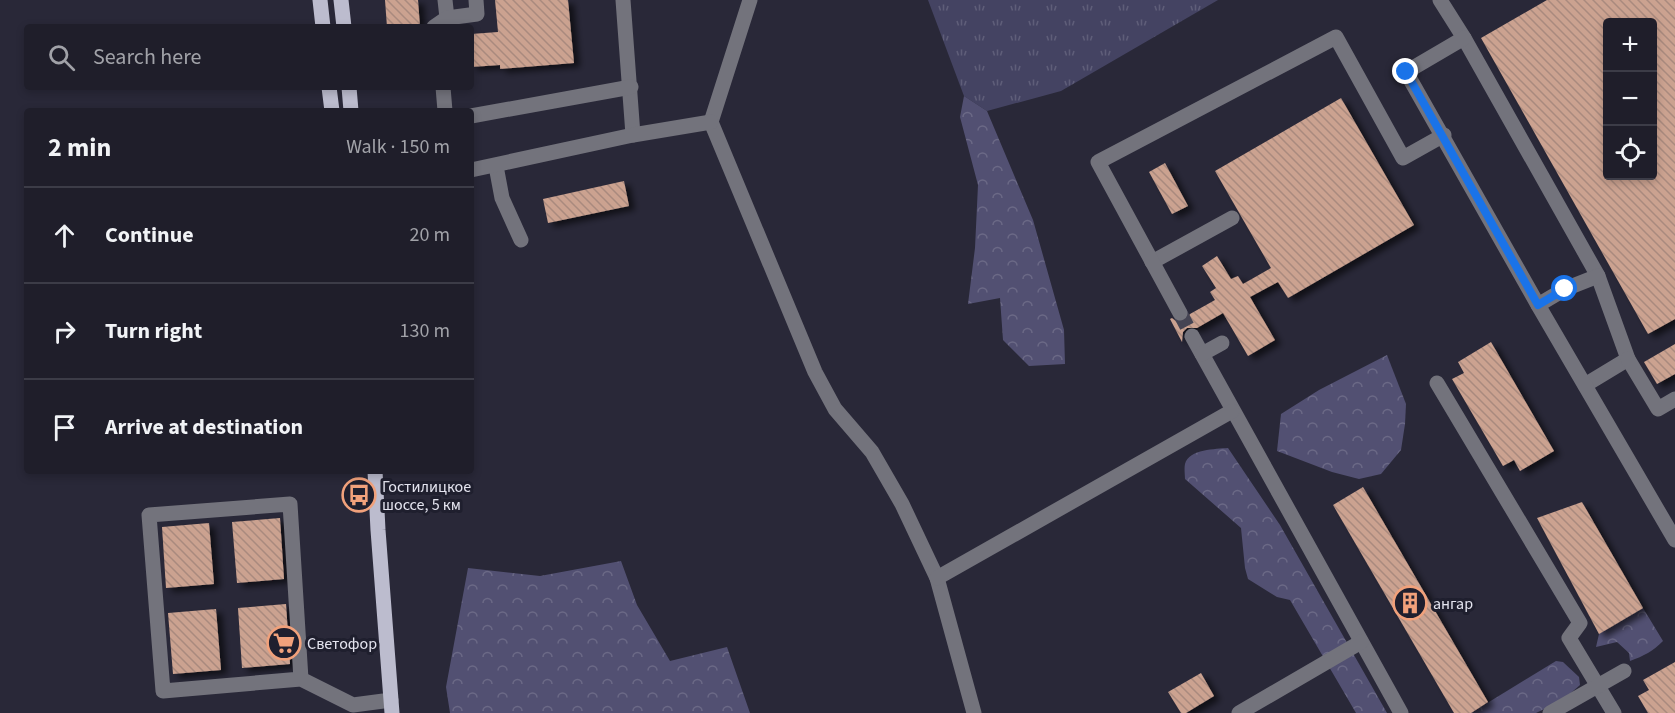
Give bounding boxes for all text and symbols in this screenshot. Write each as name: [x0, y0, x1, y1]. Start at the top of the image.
map controls: [1603, 18, 1657, 180]
button: +: [1603, 18, 1657, 72]
search box: [24, 24, 474, 90]
icon: search: [45, 41, 78, 74]
text: Search here: [93, 41, 201, 73]
route end: [1392, 58, 1418, 84]
button: −: [1603, 72, 1657, 126]
button: locate: [1603, 126, 1657, 180]
text: 2 min: [48, 129, 111, 166]
text: Walk · 150 m: [346, 133, 450, 161]
icon: ahead: [48, 219, 81, 252]
text: Continue: [105, 219, 194, 251]
text: 20 m: [410, 221, 450, 249]
route start: [1551, 275, 1577, 301]
icon: right: [48, 315, 81, 348]
text: Turn right: [105, 315, 202, 347]
text: 130 m: [400, 317, 450, 345]
icon: arrive: [48, 411, 81, 444]
text: Arrive at destination: [105, 411, 303, 443]
place label: Гостилицкое шоссе, 5 км: [382, 476, 471, 516]
bus stop icon: Гостилицкое шоссе, 5 км: [341, 477, 377, 513]
building icon: ангар: [1392, 585, 1428, 621]
place label: ангар: [1433, 593, 1473, 615]
supermarket icon: Светофор: [266, 625, 302, 661]
place label: Светофор: [307, 633, 377, 655]

